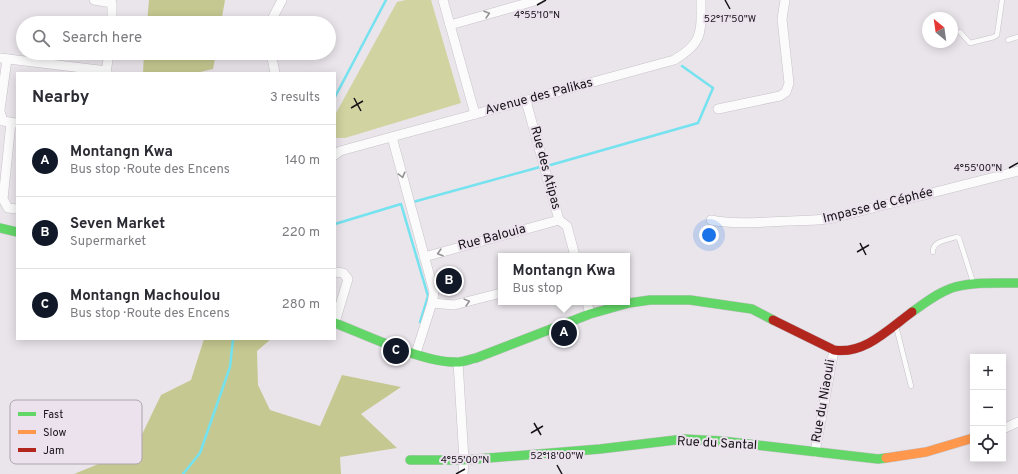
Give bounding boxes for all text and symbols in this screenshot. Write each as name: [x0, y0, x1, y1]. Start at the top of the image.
text: 4°55'10"N: [514, 9, 560, 22]
one-way arrow: [484, 10, 491, 19]
north arrow: [922, 12, 958, 48]
text: 52°17'50"W: [704, 13, 756, 26]
search box: [16, 16, 336, 60]
icon: search: [30, 27, 52, 49]
text: Search here: [62, 29, 142, 48]
street label: Avenue des Palikas: [483, 75, 595, 119]
text: Nearby: [32, 87, 89, 109]
text: 3 results: [270, 90, 320, 106]
street label: Rue des Atipas: [526, 125, 564, 211]
text: Montangn Kwa: [70, 143, 173, 162]
text: A: [40, 153, 50, 169]
text: 140 m: [285, 153, 320, 169]
text: Bus stop · Route des Encens: [70, 162, 230, 178]
text: 4°55'00"N: [954, 162, 1002, 175]
one-way arrow: [397, 171, 406, 178]
street label: Impasse de Céphée: [821, 185, 935, 227]
text: Seven Market: [70, 215, 165, 234]
street label: Rue Balouia: [456, 221, 528, 255]
text: B: [41, 225, 49, 241]
text: 220 m: [282, 225, 320, 241]
your location: [699, 225, 719, 245]
text: Supermarket: [70, 234, 146, 250]
one-way arrow: [437, 248, 444, 257]
popup: [498, 253, 630, 305]
text: Montangn Kwa: [513, 262, 615, 281]
pin: B: [436, 266, 462, 296]
text: Bus stop: [513, 281, 563, 297]
text: Montangn Machoulou: [70, 287, 220, 306]
text: C: [41, 297, 49, 313]
text: 280 m: [282, 297, 320, 313]
one-way arrow: [463, 298, 470, 307]
text: Bus stop · Route des Encens: [70, 306, 230, 322]
pin: A: [551, 318, 577, 348]
pin: C: [383, 336, 409, 366]
map controls: [970, 354, 1006, 462]
button: +: [970, 354, 1006, 390]
street label: Rue du Niaouli: [809, 358, 839, 444]
button: −: [970, 390, 1006, 426]
legend: [10, 400, 142, 464]
text: Fast: [43, 408, 63, 422]
text: Slow: [43, 426, 66, 440]
button: locate: [970, 426, 1006, 462]
street label: Rue du Santal: [676, 434, 758, 454]
text: Jam: [43, 444, 64, 458]
text: 52°18'00"W: [530, 450, 584, 463]
text: 4°55'00"N: [441, 454, 489, 467]

